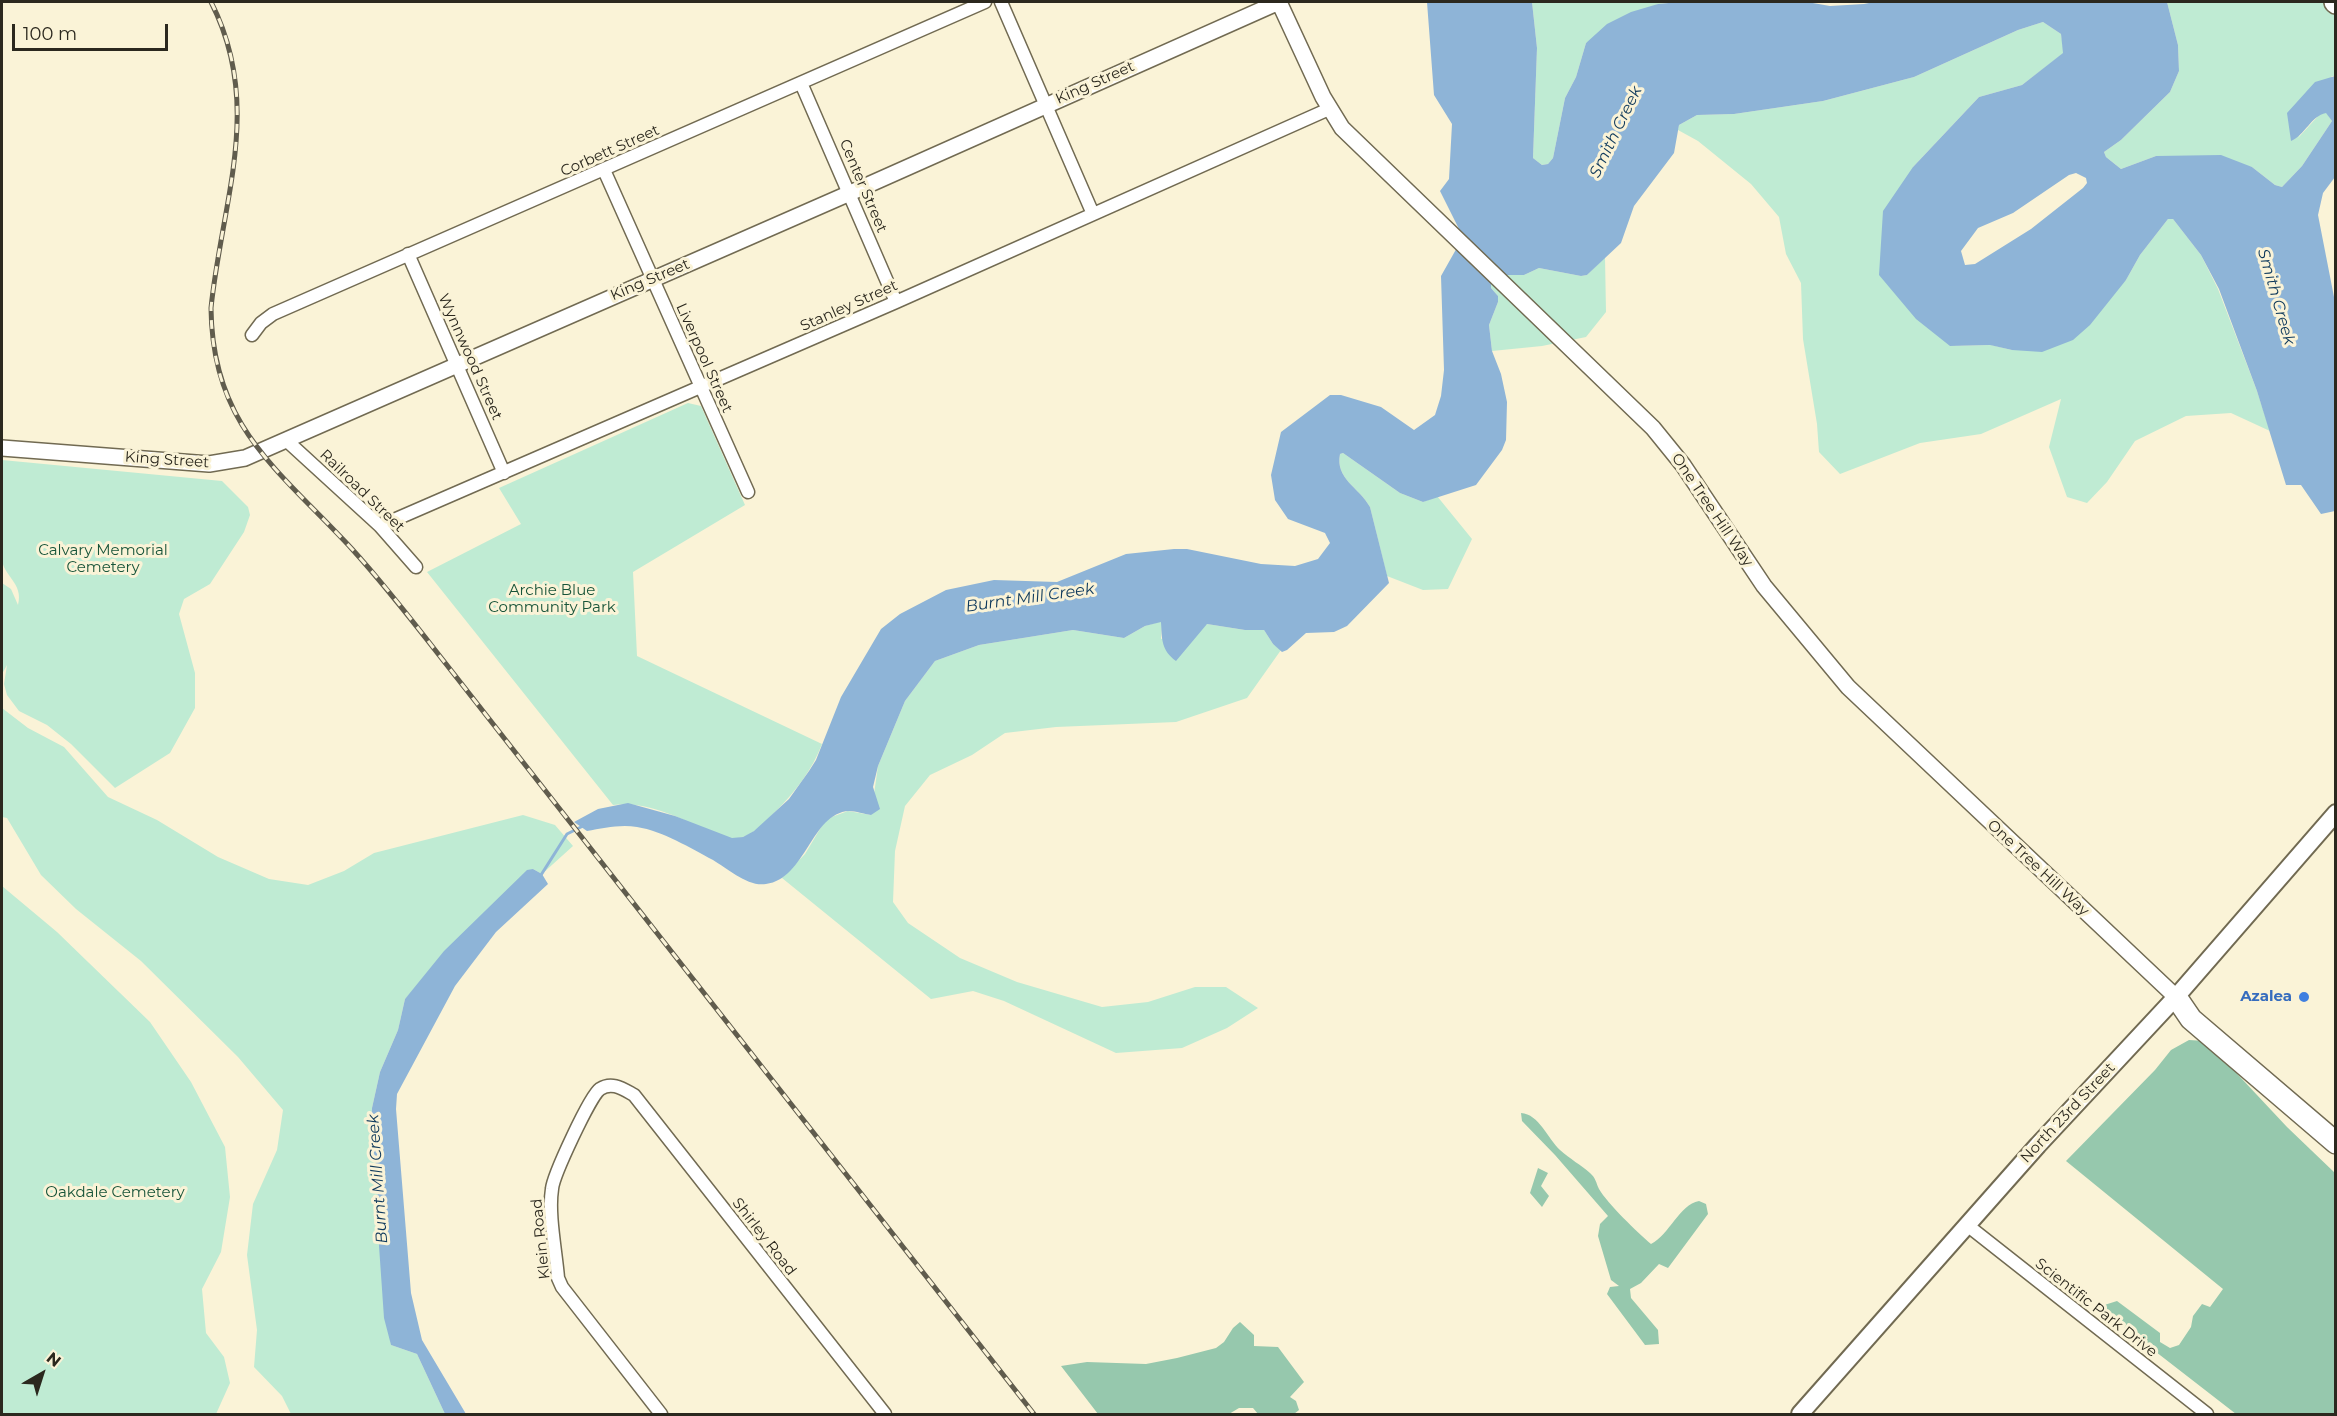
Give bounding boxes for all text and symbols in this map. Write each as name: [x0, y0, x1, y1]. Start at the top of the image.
scale bar: [15, 12, 171, 50]
text: 100 m: [23, 23, 77, 45]
street label: King Street: [1053, 58, 1137, 108]
water label: Smith Creek: [1586, 83, 1646, 181]
street label: Corbett Street: [558, 121, 662, 181]
street label: Center Street: [835, 137, 891, 235]
water label: Smith Creek: [2253, 247, 2299, 347]
street label: King Street: [608, 255, 692, 305]
street label: Stanley Street: [798, 277, 900, 335]
street label: Wynnwood Street: [434, 291, 506, 423]
street label: Liverpool Street: [672, 300, 736, 416]
street label: Railroad Street: [316, 446, 408, 536]
street label: King Street: [124, 448, 210, 472]
street label: One Tree Hill Way: [1667, 450, 1757, 570]
park label: Calvary Memorial Cemetery: [38, 542, 168, 577]
water label: Burnt Mill Creek: [965, 579, 1095, 617]
park label: Archie Blue Community Park: [488, 582, 616, 617]
street label: One Tree Hill Way: [1983, 816, 2093, 920]
place label: Azalea: [2240, 988, 2292, 1006]
marker: Azalea: [2297, 990, 2311, 1004]
street label: North 23rd Street: [2017, 1059, 2119, 1167]
water label: Burnt Mill Creek: [364, 1114, 392, 1244]
park label: Oakdale Cemetery: [45, 1184, 185, 1202]
street label: Shirley Road: [728, 1195, 800, 1279]
street label: Klein Road: [528, 1198, 554, 1280]
street label: Scientific Park Drive: [2031, 1255, 2161, 1361]
north arrow: [12, 1344, 72, 1404]
text: N: [43, 1348, 65, 1371]

